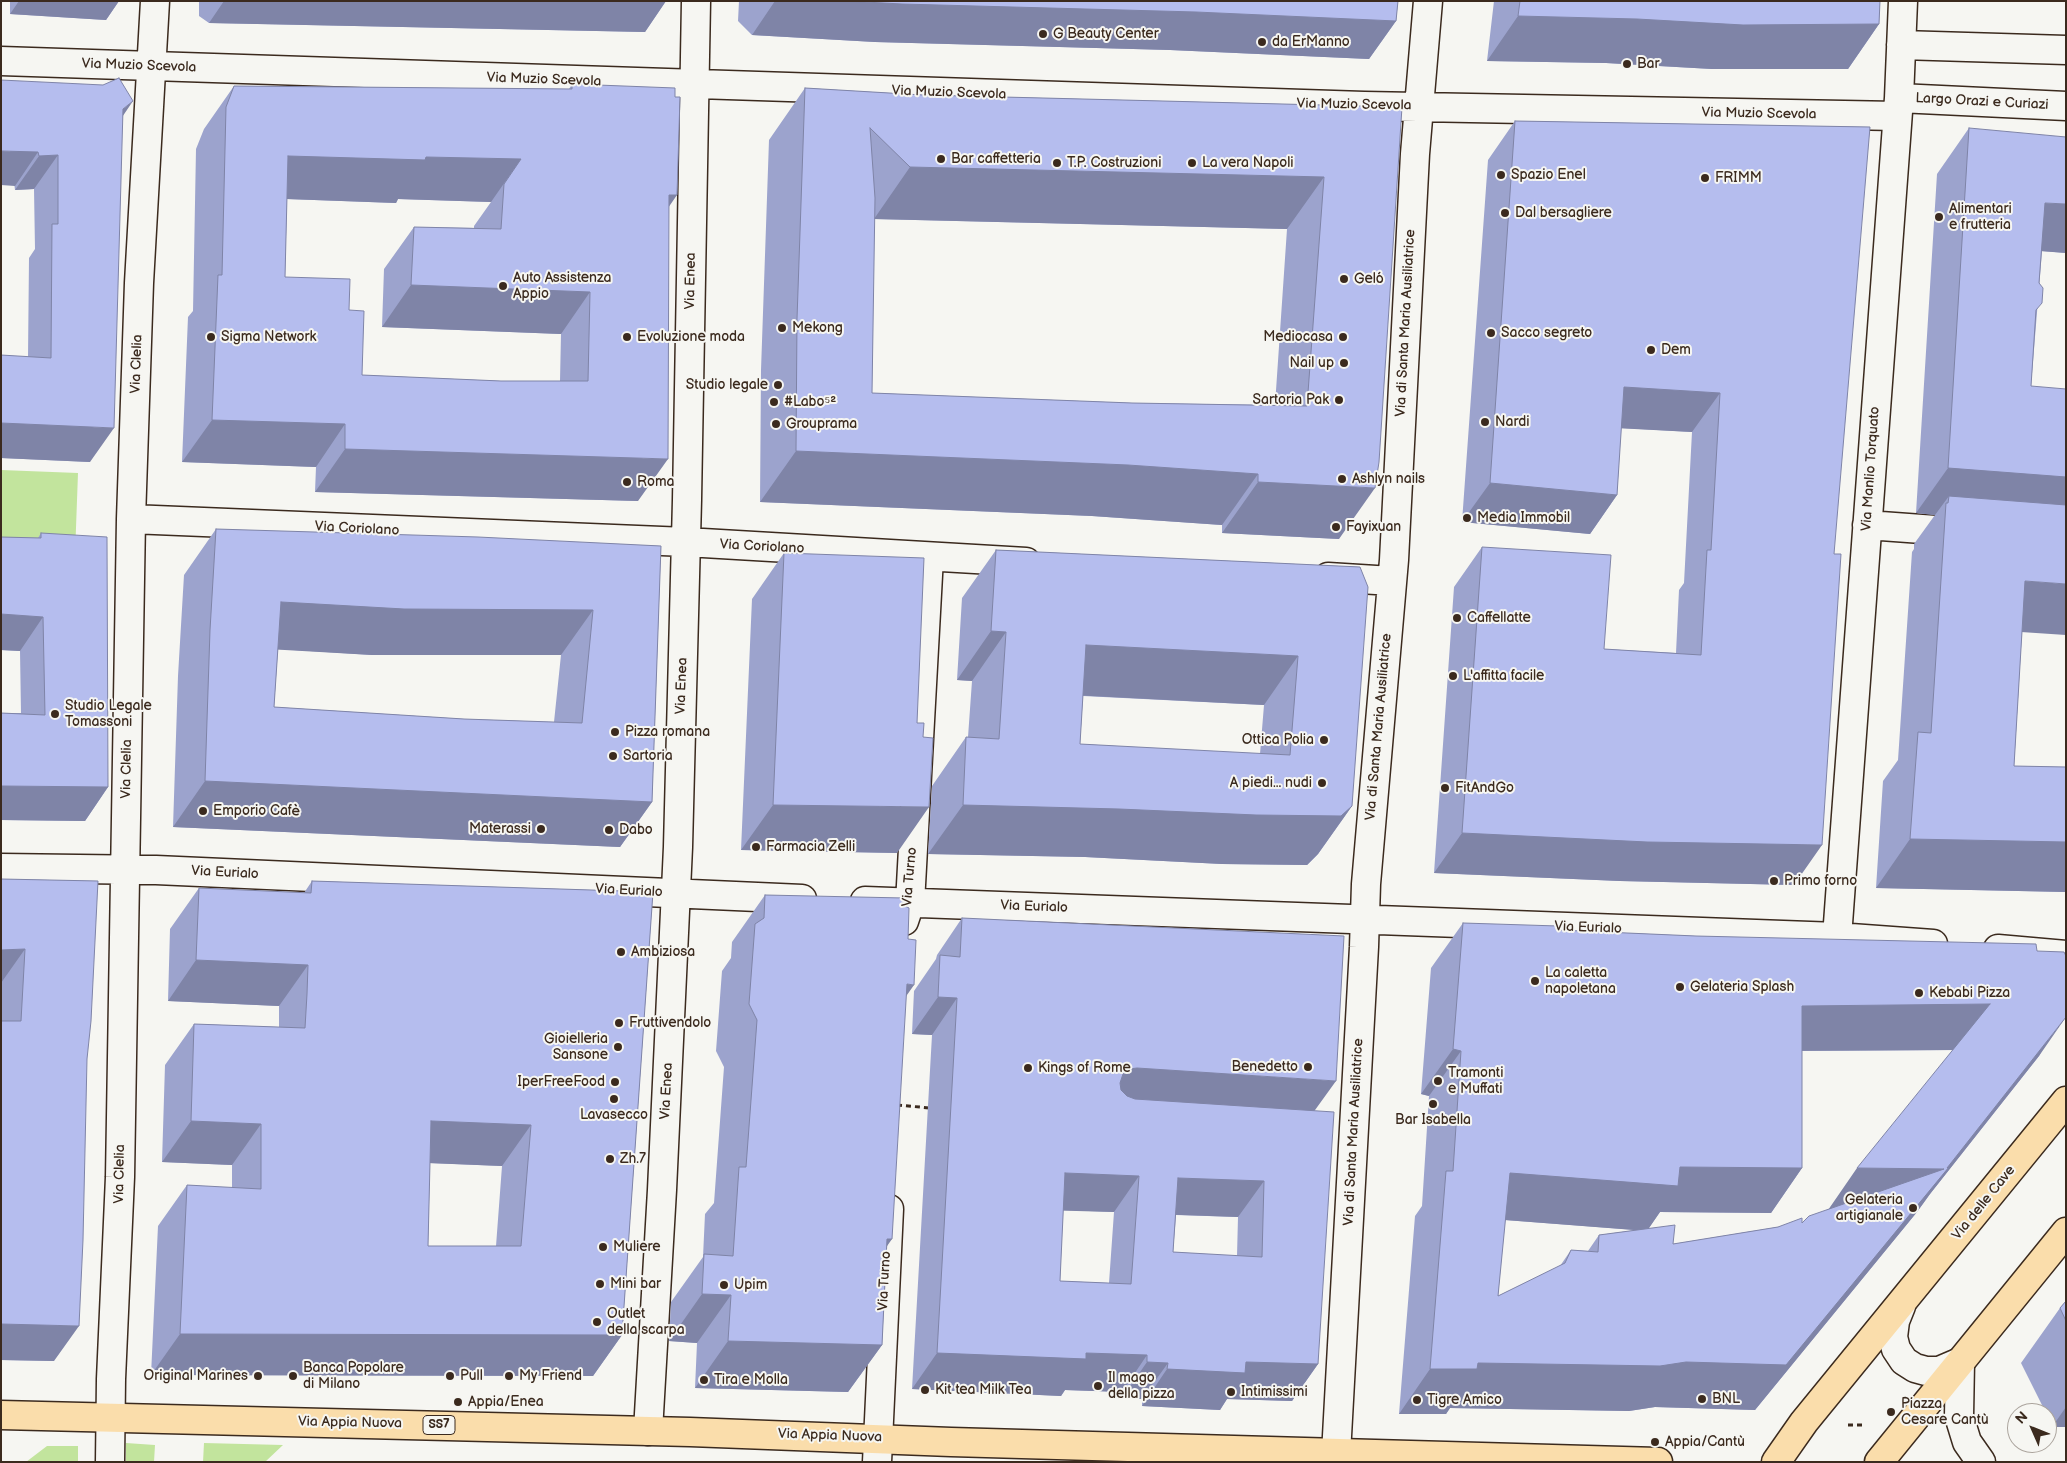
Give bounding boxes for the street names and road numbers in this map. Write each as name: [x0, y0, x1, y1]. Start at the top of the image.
street label: Via Muzio Scevola: [81, 56, 197, 76]
street label: Via Muzio Scevola: [486, 70, 602, 90]
street label: Via Muzio Scevola: [891, 83, 1007, 103]
street label: Largo Orazi e Curiazi: [1915, 90, 2049, 114]
street label: Via Muzio Scevola: [1296, 96, 1412, 114]
street label: Via Muzio Scevola: [1701, 105, 1817, 123]
street label: Via di Santa Maria Ausiliatrice: [1393, 229, 1419, 417]
street label: Via Enea: [682, 252, 700, 310]
street label: Via Clelia: [128, 334, 146, 394]
street label: Via Manlio Torquato: [1858, 406, 1884, 532]
street label: Via Coriolano: [314, 518, 400, 540]
street label: Via Coriolano: [719, 536, 805, 558]
street label: Via di Santa Maria Ausiliatrice: [1362, 633, 1396, 821]
street label: Via Enea: [673, 657, 691, 715]
street label: Via Clelia: [118, 739, 136, 799]
street label: Via Turno: [899, 847, 921, 907]
street label: Via Eurialo: [191, 863, 259, 883]
street label: Via Eurialo: [595, 881, 663, 901]
street label: Via Eurialo: [1000, 897, 1068, 917]
street label: Via Eurialo: [1554, 918, 1622, 938]
street label: Via di Santa Maria Ausiliatrice: [1341, 1038, 1367, 1226]
street label: Via Enea: [657, 1062, 677, 1120]
street label: Via Clelia: [111, 1144, 129, 1204]
street label: Via delle Cave: [1949, 1162, 2019, 1244]
street label: Via Turno: [875, 1251, 895, 1311]
street label: Via Appia Nuova: [298, 1414, 402, 1432]
road number: SS7: [423, 1416, 455, 1434]
street label: Via Appia Nuova: [778, 1426, 882, 1446]

